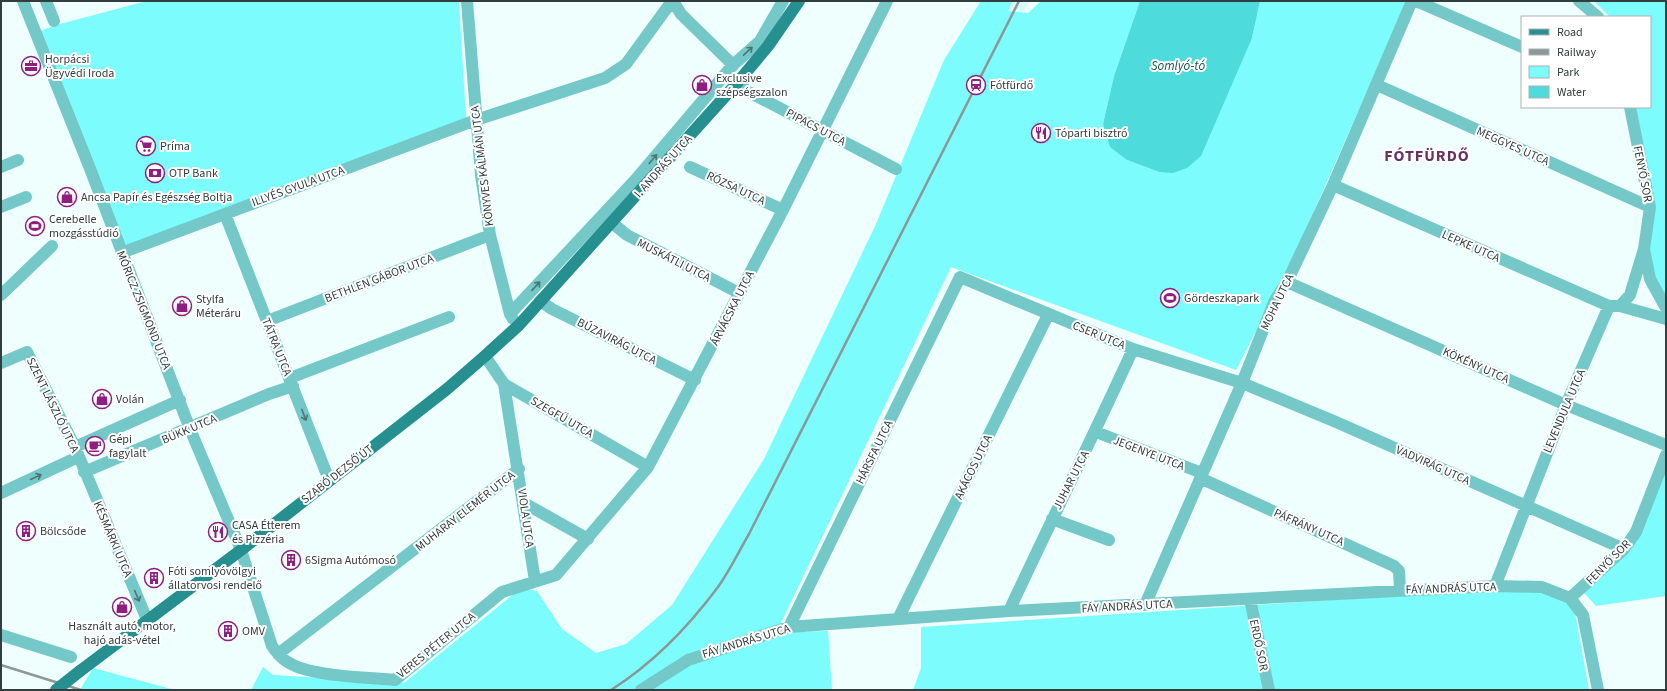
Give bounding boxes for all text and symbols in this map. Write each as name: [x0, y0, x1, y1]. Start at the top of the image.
legend: [1521, 16, 1651, 108]
text: Road: [1557, 24, 1583, 41]
text: Railway: [1557, 44, 1596, 61]
one-way arrow: [743, 47, 753, 56]
place label: Horpácsi Ügyvédi Iroda: [45, 51, 114, 82]
office icon: Horpácsi Ügyvédi Iroda: [20, 55, 42, 77]
water label: Somlyó-tó: [1151, 57, 1205, 75]
text: Park: [1557, 64, 1579, 81]
place label: Exclusive szépségszalon: [716, 70, 788, 101]
shop icon: Exclusive szépségszalon: [691, 74, 713, 96]
station icon: Fótfürdő: [965, 74, 987, 96]
place label: Fótfürdő: [990, 77, 1033, 94]
text: Water: [1557, 84, 1587, 101]
street label: KÖNYVES KÁLMÁN UTCA: [467, 104, 498, 227]
street label: PIPACS UTCA: [783, 105, 849, 150]
restaurant icon: Tóparti bisztró: [1030, 122, 1052, 144]
street label: MEGGYES UTCA: [1474, 123, 1552, 170]
place label: Tóparti bisztró: [1055, 125, 1128, 142]
street label: I. ANDRÁS UTCA: [630, 131, 697, 202]
supermarket icon: Príma: [135, 135, 157, 157]
place label: Príma: [160, 138, 190, 155]
street label: FENYŐ SOR: [1629, 144, 1656, 204]
district label: FÓTFÜRDŐ: [1384, 145, 1470, 167]
one-way arrow: [648, 154, 657, 165]
bank icon: OTP Bank: [144, 162, 166, 184]
street label: ILLYÉS GYULA UTCA: [249, 162, 347, 211]
place label: OTP Bank: [169, 165, 218, 182]
street label: RÓZSA UTCA: [704, 167, 768, 210]
shop icon: Ancsa Papír és Egészség Boltja: [56, 186, 78, 208]
place label: Ancsa Papír és Egészség Boltja: [81, 189, 232, 206]
place label: Cerebelle mozgásstúdió: [49, 211, 119, 242]
sports icon: Cerebelle mozgásstúdió: [24, 215, 46, 237]
street label: LEPKE UTCA: [1439, 226, 1503, 267]
street label: MUSKÁTLI UTCA: [634, 235, 714, 287]
street label: MÓRICZ ZSIGMOND UTCA: [112, 248, 175, 373]
street label: BETHLEN GÁBOR UTCA: [322, 250, 437, 307]
street label: ÁRVÁCSKA UTCA: [706, 267, 759, 349]
street label: MOHA UTCA: [1257, 271, 1299, 333]
one-way arrow: [531, 281, 541, 291]
sports icon: Gördeszkapark: [1159, 287, 1181, 309]
place label: Gördeszkapark: [1184, 290, 1259, 307]
place label: Stylfa Méteráru: [196, 291, 241, 322]
shop icon: Stylfa Méteráru: [171, 295, 193, 317]
street label: BÚZAVIRÁG UTCA: [574, 314, 660, 369]
street label: TÁTRA UTCA: [257, 316, 296, 379]
street label: CSER UTCA: [1070, 317, 1128, 354]
street label: KÖKÉNY UTCA: [1440, 343, 1512, 388]
street label: SZENT LÁSZLÓ UTCA: [22, 355, 83, 456]
street label: LEVENDULA UTCA: [1539, 366, 1590, 456]
shop icon: Volán: [91, 388, 113, 410]
place label: Volán: [116, 391, 144, 408]
street label: SZEGFŰ UTCA: [527, 393, 597, 443]
one-way arrow: [301, 408, 309, 420]
street label: BÜKK UTCA: [159, 410, 220, 449]
street label: HÁRSFA UTCA: [852, 417, 897, 487]
place label: Gépi fagylalt: [109, 431, 146, 462]
street label: AKÁCOS UTCA: [950, 431, 997, 503]
street label: JEGENYE UTCA: [1111, 432, 1187, 475]
cafe icon: Gépi fagylalt: [84, 435, 106, 457]
street label: SZABÓ DEZSŐ ÚT: [298, 440, 377, 508]
street label: VADVIRÁG UTCA: [1393, 442, 1473, 490]
street label: JUHAR UTCA: [1049, 447, 1094, 513]
street label: MUHARAY ELEMÉR UTCA: [412, 467, 519, 556]
one-way arrow: [30, 472, 42, 480]
street label: VIOLA UTCA: [513, 488, 538, 549]
street label: KÉSMÁRKI UTCA: [89, 498, 136, 580]
street label: PÁFRÁNY UTCA: [1271, 504, 1347, 551]
place label: CASA Étterem és Pizzéria: [232, 517, 300, 548]
building icon: Bölcsőde: [15, 520, 37, 542]
restaurant icon: CASA Étterem és Pizzéria: [207, 521, 229, 543]
place label: Bölcsőde: [40, 523, 86, 540]
street label: FENYŐ SOR: [1582, 536, 1635, 589]
building icon: 6Sigma Autómosó: [280, 549, 302, 571]
place label: 6Sigma Autómosó: [305, 552, 396, 569]
place label: Fóti somlyóvölgyi állatorvosi rendelő: [168, 563, 262, 594]
building icon: Fóti somlyóvölgyi állatorvosi rendelő: [143, 567, 165, 589]
street label: FÁY ANDRÁS UTCA: [1405, 578, 1497, 599]
one-way arrow: [134, 590, 141, 602]
shop icon: Használt autó, motor, hajó adás-vétel: [111, 596, 133, 618]
street label: FÁY ANDRÁS UTCA: [1081, 596, 1173, 617]
street label: VERES PÉTER UTCA: [393, 608, 480, 682]
place label: Használt autó, motor, hajó adás-vétel: [68, 618, 176, 649]
street label: ERDŐ SOR: [1245, 618, 1272, 673]
building icon: OMV: [217, 620, 239, 642]
street label: FÁY ANDRÁS UTCA: [700, 620, 793, 663]
place label: OMV: [242, 623, 266, 640]

